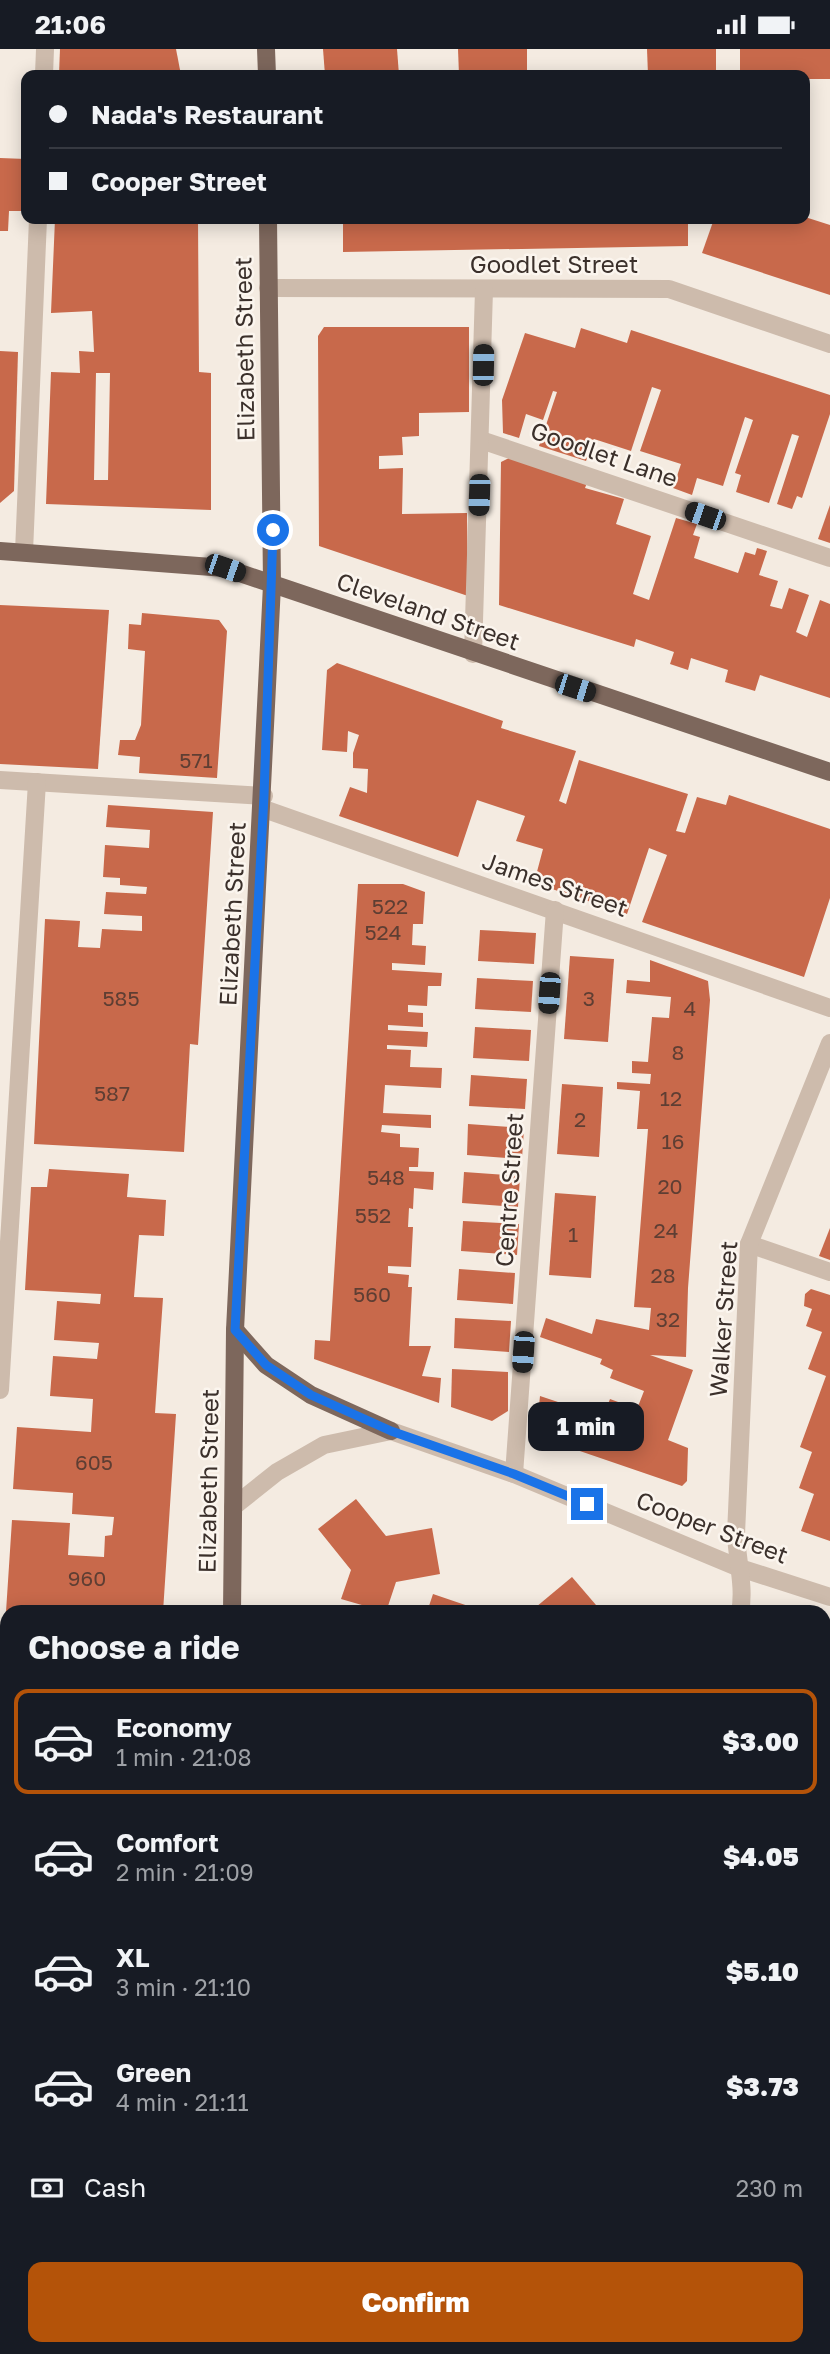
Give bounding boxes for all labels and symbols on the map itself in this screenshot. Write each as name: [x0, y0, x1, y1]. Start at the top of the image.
street label: Goodlet Street: [470, 249, 638, 278]
street label: Elizabeth Street: [227, 256, 260, 442]
car: [473, 344, 494, 386]
street label: Goodlet Lane: [527, 415, 682, 492]
car: [468, 474, 491, 516]
car: [682, 499, 729, 533]
route start: [257, 514, 289, 546]
car: [202, 551, 249, 585]
street label: Cleveland Street: [333, 566, 524, 656]
car: [552, 672, 599, 704]
house number: 571: [179, 747, 213, 773]
street label: Elizabeth Street: [212, 821, 251, 1007]
street label: James Street: [479, 845, 632, 922]
house number: 522: [372, 893, 408, 919]
house number: 524: [364, 919, 402, 945]
car: [538, 971, 561, 1015]
house number: 585: [102, 985, 140, 1011]
house number: 3: [583, 985, 595, 1011]
house number: 4: [684, 995, 696, 1021]
house number: 8: [672, 1039, 684, 1065]
house number: 587: [94, 1080, 130, 1106]
house number: 12: [660, 1085, 682, 1111]
house number: 2: [574, 1106, 586, 1132]
street label: Centre Street: [489, 1112, 528, 1268]
house number: 16: [662, 1128, 684, 1154]
house number: 548: [367, 1164, 405, 1190]
house number: 20: [657, 1173, 683, 1199]
house number: 552: [355, 1202, 391, 1228]
house number: 24: [654, 1217, 679, 1243]
house number: 1: [568, 1221, 578, 1247]
street label: Walker Street: [703, 1240, 742, 1398]
house number: 28: [651, 1262, 676, 1288]
house number: 560: [353, 1281, 391, 1307]
house number: 32: [656, 1306, 680, 1332]
car: [512, 1330, 535, 1374]
street label: Elizabeth Street: [191, 1388, 224, 1574]
callout: 1 min: [529, 1403, 645, 1451]
house number: 605: [75, 1449, 113, 1475]
street label: Cooper Street: [633, 1484, 793, 1569]
route end: [571, 1488, 603, 1520]
house number: 960: [68, 1565, 106, 1591]

